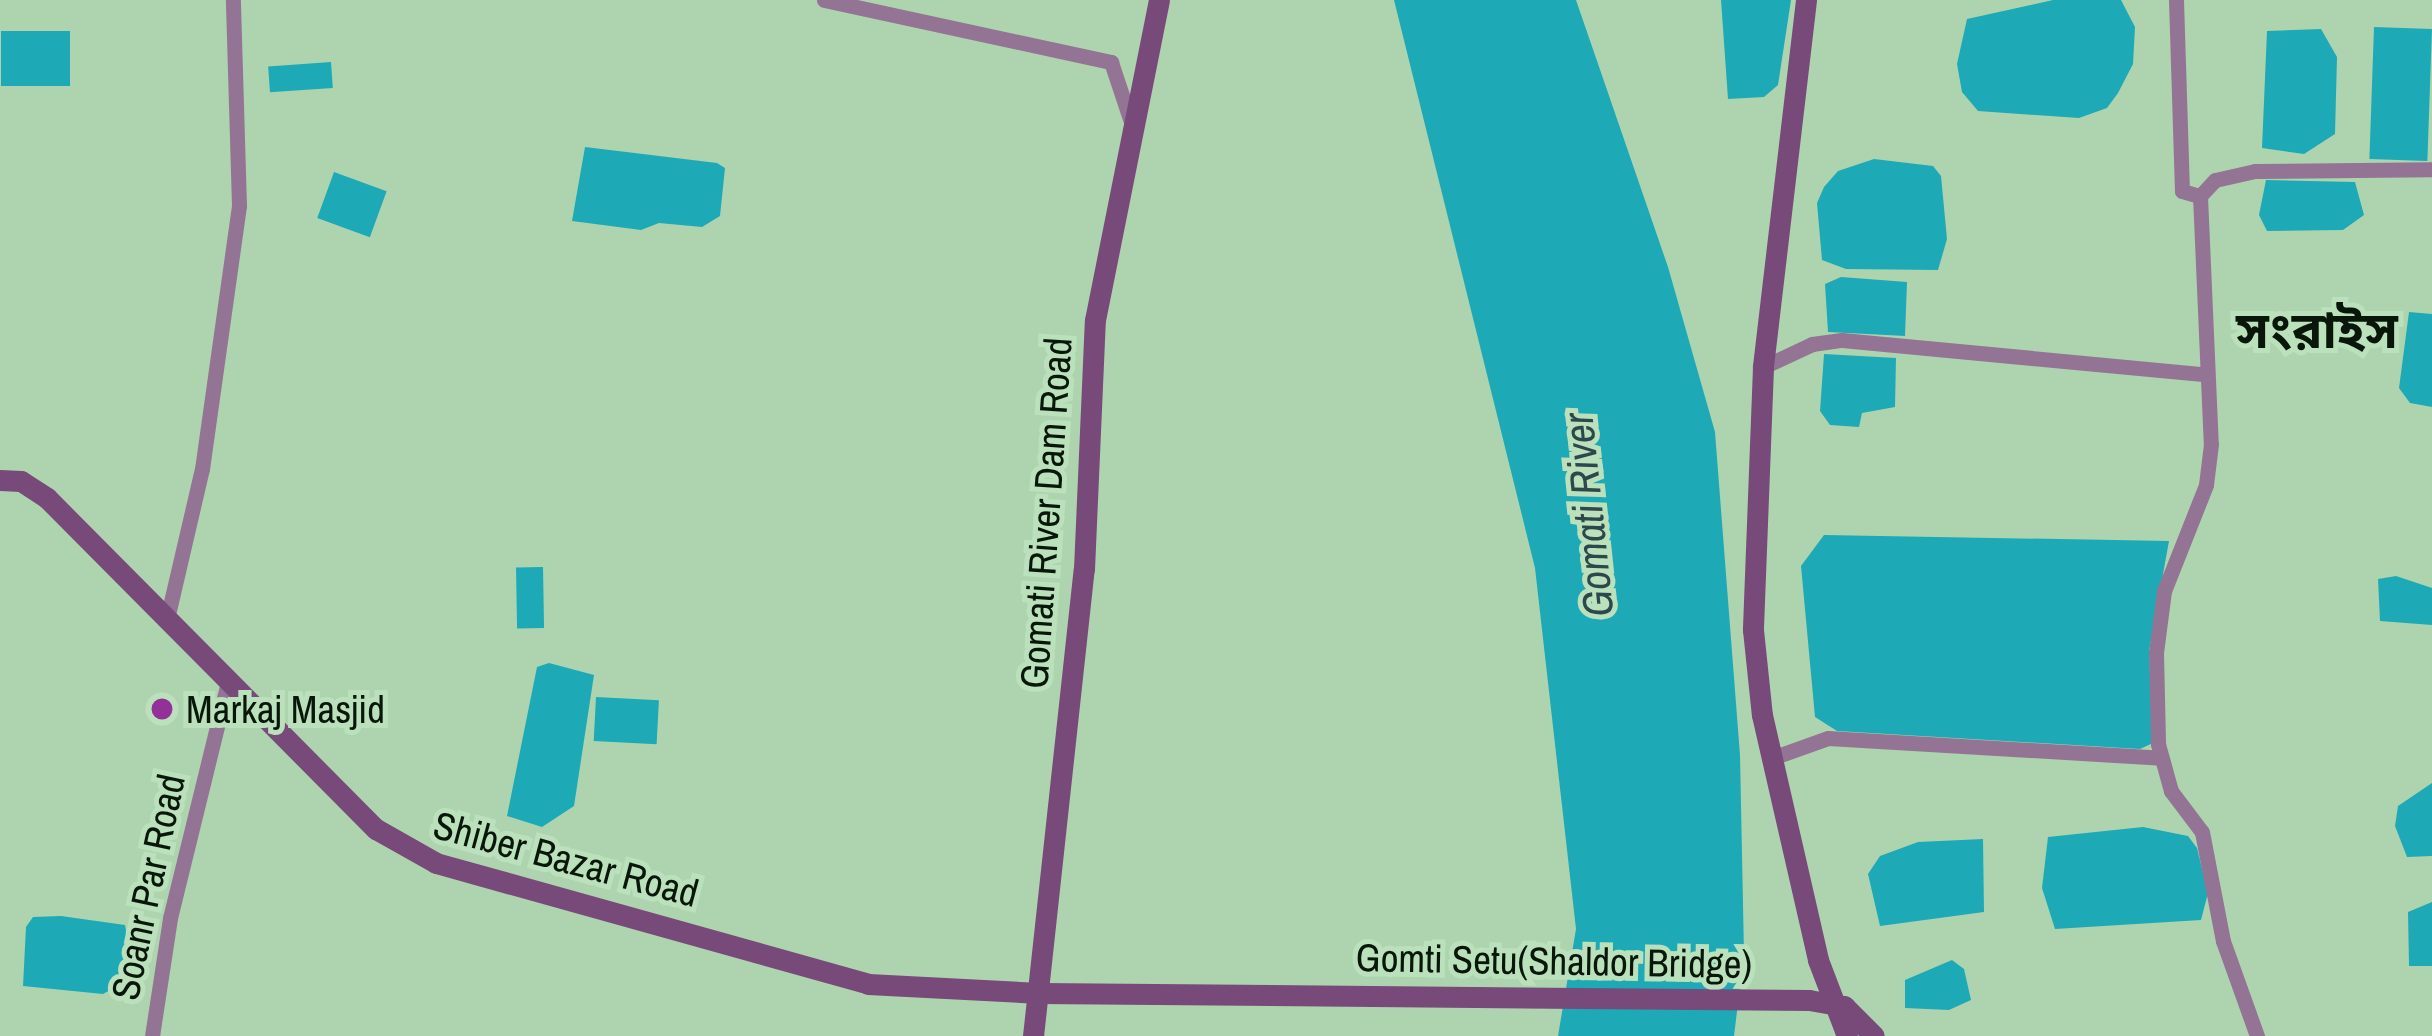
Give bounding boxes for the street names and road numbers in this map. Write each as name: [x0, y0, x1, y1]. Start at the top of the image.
street label: Gomati River Dam Road: [1010, 336, 1082, 690]
street label: Soanr Par Road: [101, 770, 195, 1004]
street label: Shiber Bazar Road: [429, 801, 703, 917]
street label: Gomti Setu(Shaldor Bridge): [1355, 934, 1753, 988]

